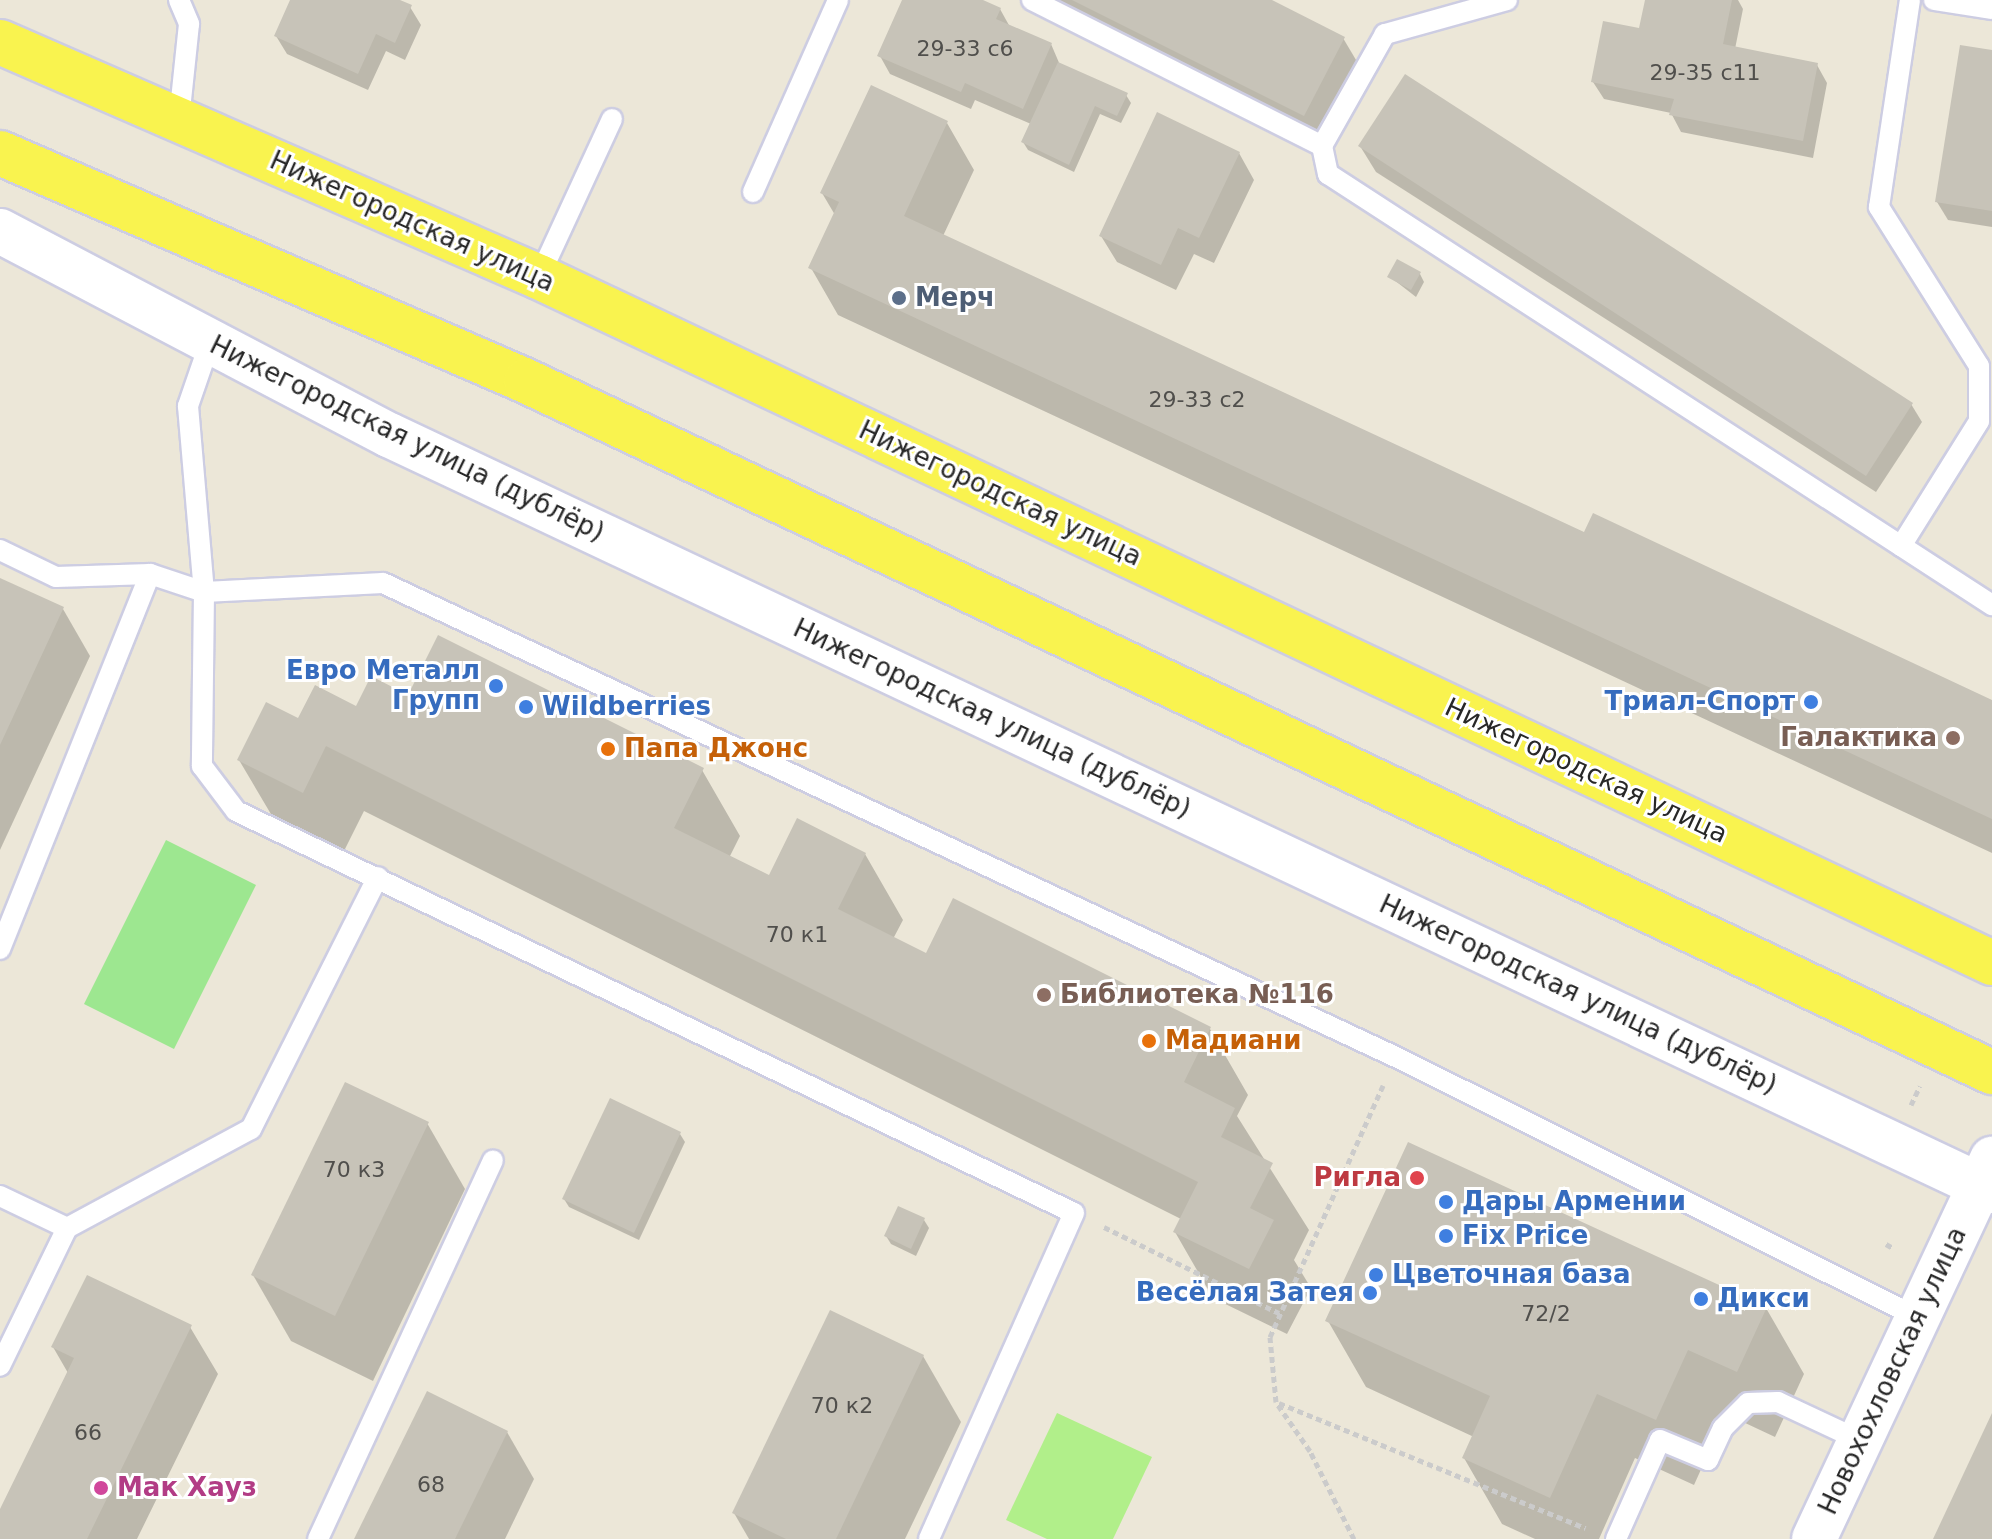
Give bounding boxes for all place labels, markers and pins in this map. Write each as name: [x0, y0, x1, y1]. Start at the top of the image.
place label: Мерч: [915, 282, 995, 314]
marker: Мерч: [890, 289, 908, 307]
place label: Евро Металл Групп: [286, 655, 480, 716]
marker: Евро Металл Групп: [487, 677, 505, 695]
place label: Триал-Спорт: [1604, 686, 1795, 718]
place label: Wildberries: [542, 691, 711, 723]
marker: Триал-Спорт: [1802, 693, 1820, 711]
marker: Wildberries: [517, 698, 535, 716]
place label: Галактика: [1780, 722, 1937, 754]
marker: Галактика: [1944, 729, 1962, 747]
place label: Папа Джонс: [624, 733, 808, 765]
marker: Папа Джонс: [599, 740, 617, 758]
place label: Библиотека №116: [1060, 979, 1334, 1011]
marker: Библиотека №116: [1035, 986, 1053, 1004]
place label: Мадиани: [1165, 1025, 1301, 1057]
marker: Мадиани: [1140, 1032, 1158, 1050]
place label: Ригла: [1314, 1162, 1401, 1194]
marker: Ригла: [1408, 1169, 1426, 1187]
place label: Дары Армении: [1462, 1186, 1686, 1218]
marker: Дары Армении: [1437, 1193, 1455, 1211]
place label: Fix Price: [1462, 1220, 1588, 1252]
marker: Fix Price: [1437, 1227, 1455, 1245]
place label: Цветочная база: [1392, 1259, 1631, 1291]
marker: Цветочная база: [1367, 1266, 1385, 1284]
place label: Весёлая Затея: [1136, 1277, 1354, 1309]
place label: Дикси: [1717, 1283, 1810, 1315]
marker: Весёлая Затея: [1361, 1284, 1379, 1302]
marker: Дикси: [1692, 1290, 1710, 1308]
place label: Мак Хауз: [117, 1472, 257, 1504]
marker: Мак Хауз: [92, 1479, 110, 1497]

